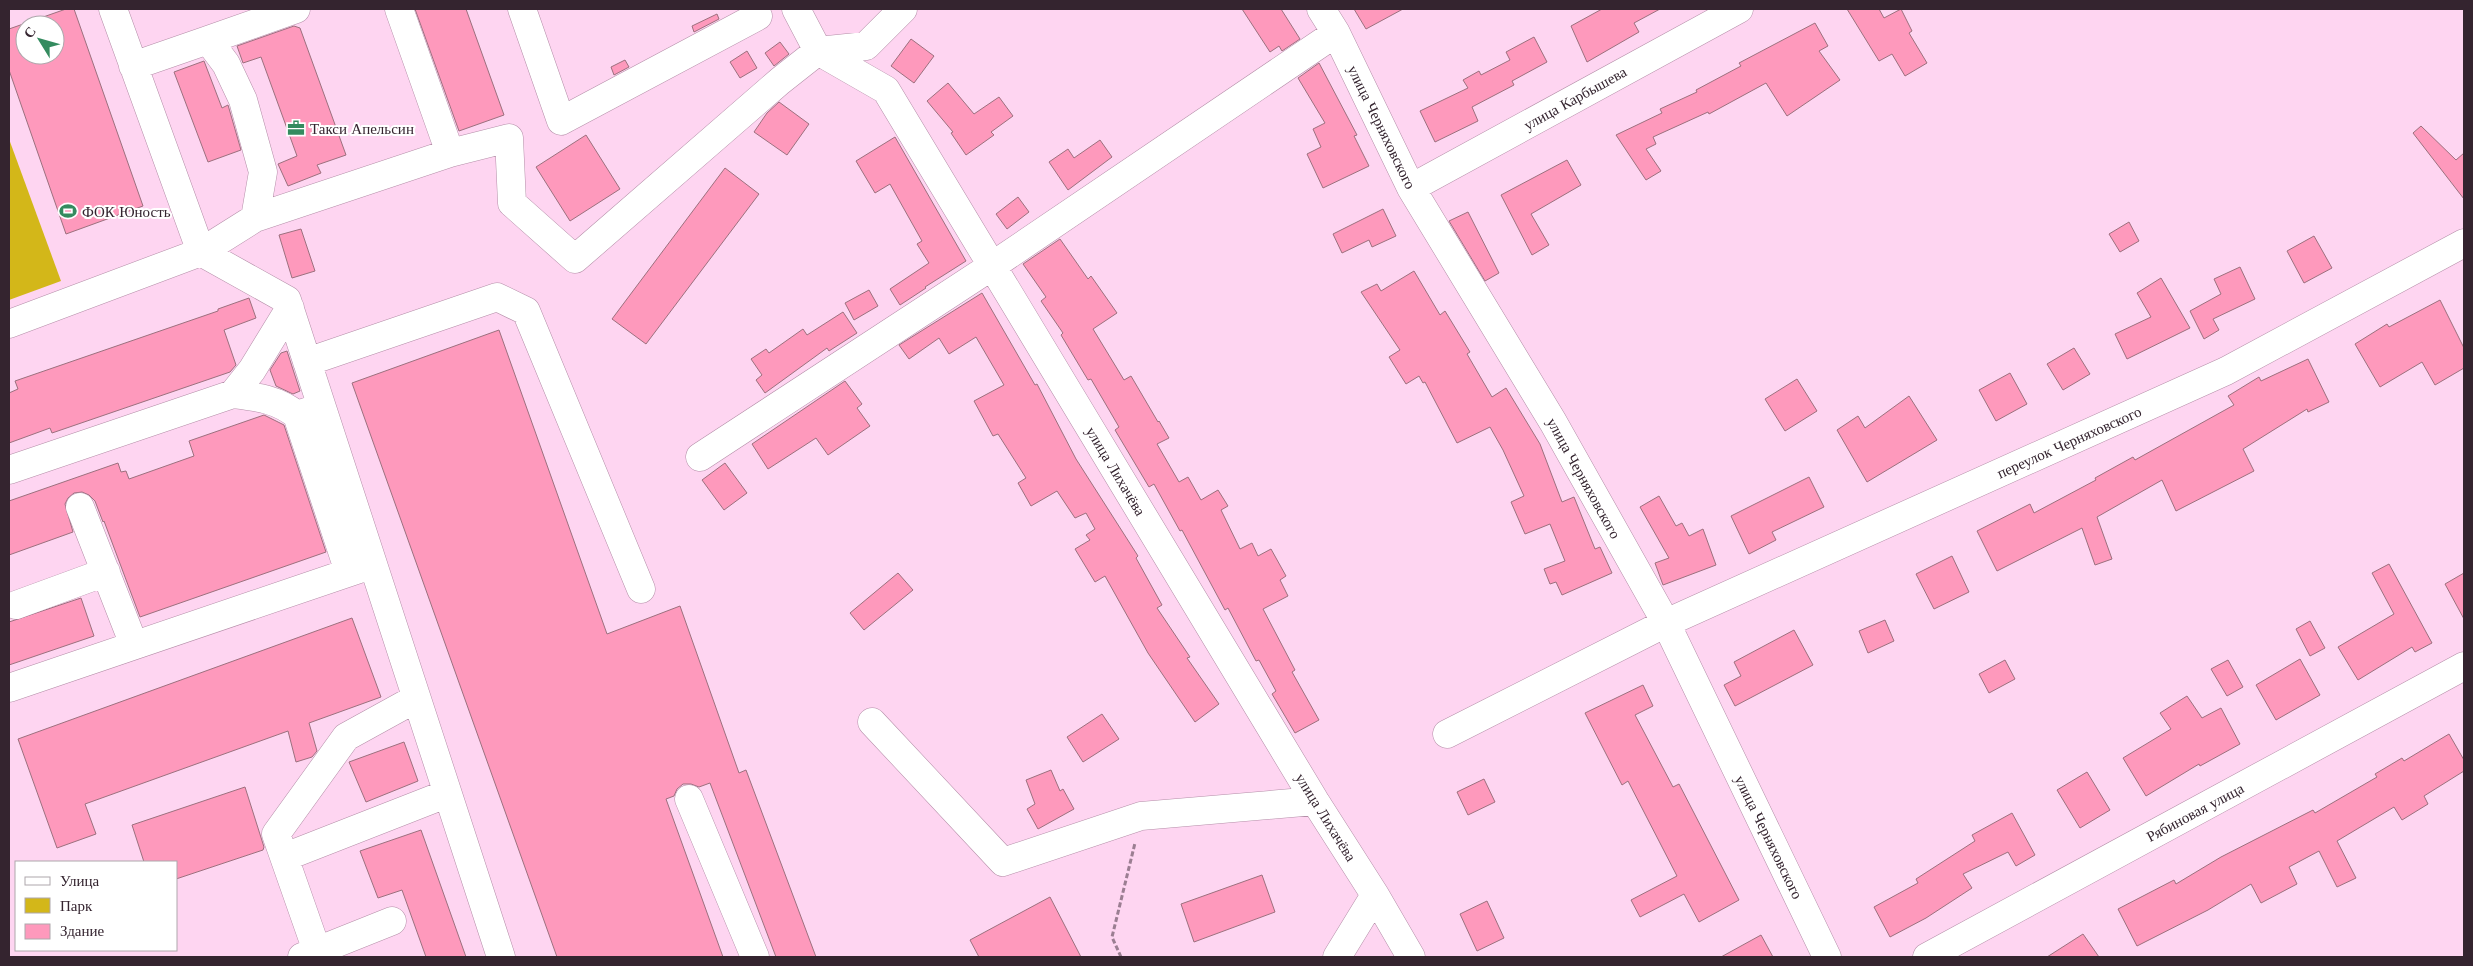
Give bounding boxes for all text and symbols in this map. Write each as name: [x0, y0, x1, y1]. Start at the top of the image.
north arrow: [15, 15, 65, 65]
text: С: [19, 23, 40, 42]
street label: улица Черняховского: [1344, 62, 1420, 192]
street label: улица Карбышева: [1520, 62, 1630, 134]
office icon: Такси Апельсин: [286, 118, 306, 138]
place label: Такси Апельсин: [310, 119, 414, 138]
sports icon: ФОК Юность: [58, 201, 78, 221]
place label: ФОК Юность: [82, 202, 171, 221]
street label: переулок Черняховского: [1994, 402, 2144, 482]
street label: улица Черняховского: [1543, 414, 1625, 542]
street label: улица Лихачёва: [1082, 423, 1150, 519]
street label: улица Лихачёва: [1291, 769, 1361, 865]
street label: улица Черняховского: [1731, 772, 1807, 902]
street label: Рябиновая улица: [2143, 778, 2247, 846]
legend: [15, 861, 178, 951]
text: Улица: [60, 871, 99, 890]
text: Парк: [60, 896, 93, 915]
text: Здание: [60, 921, 104, 940]

